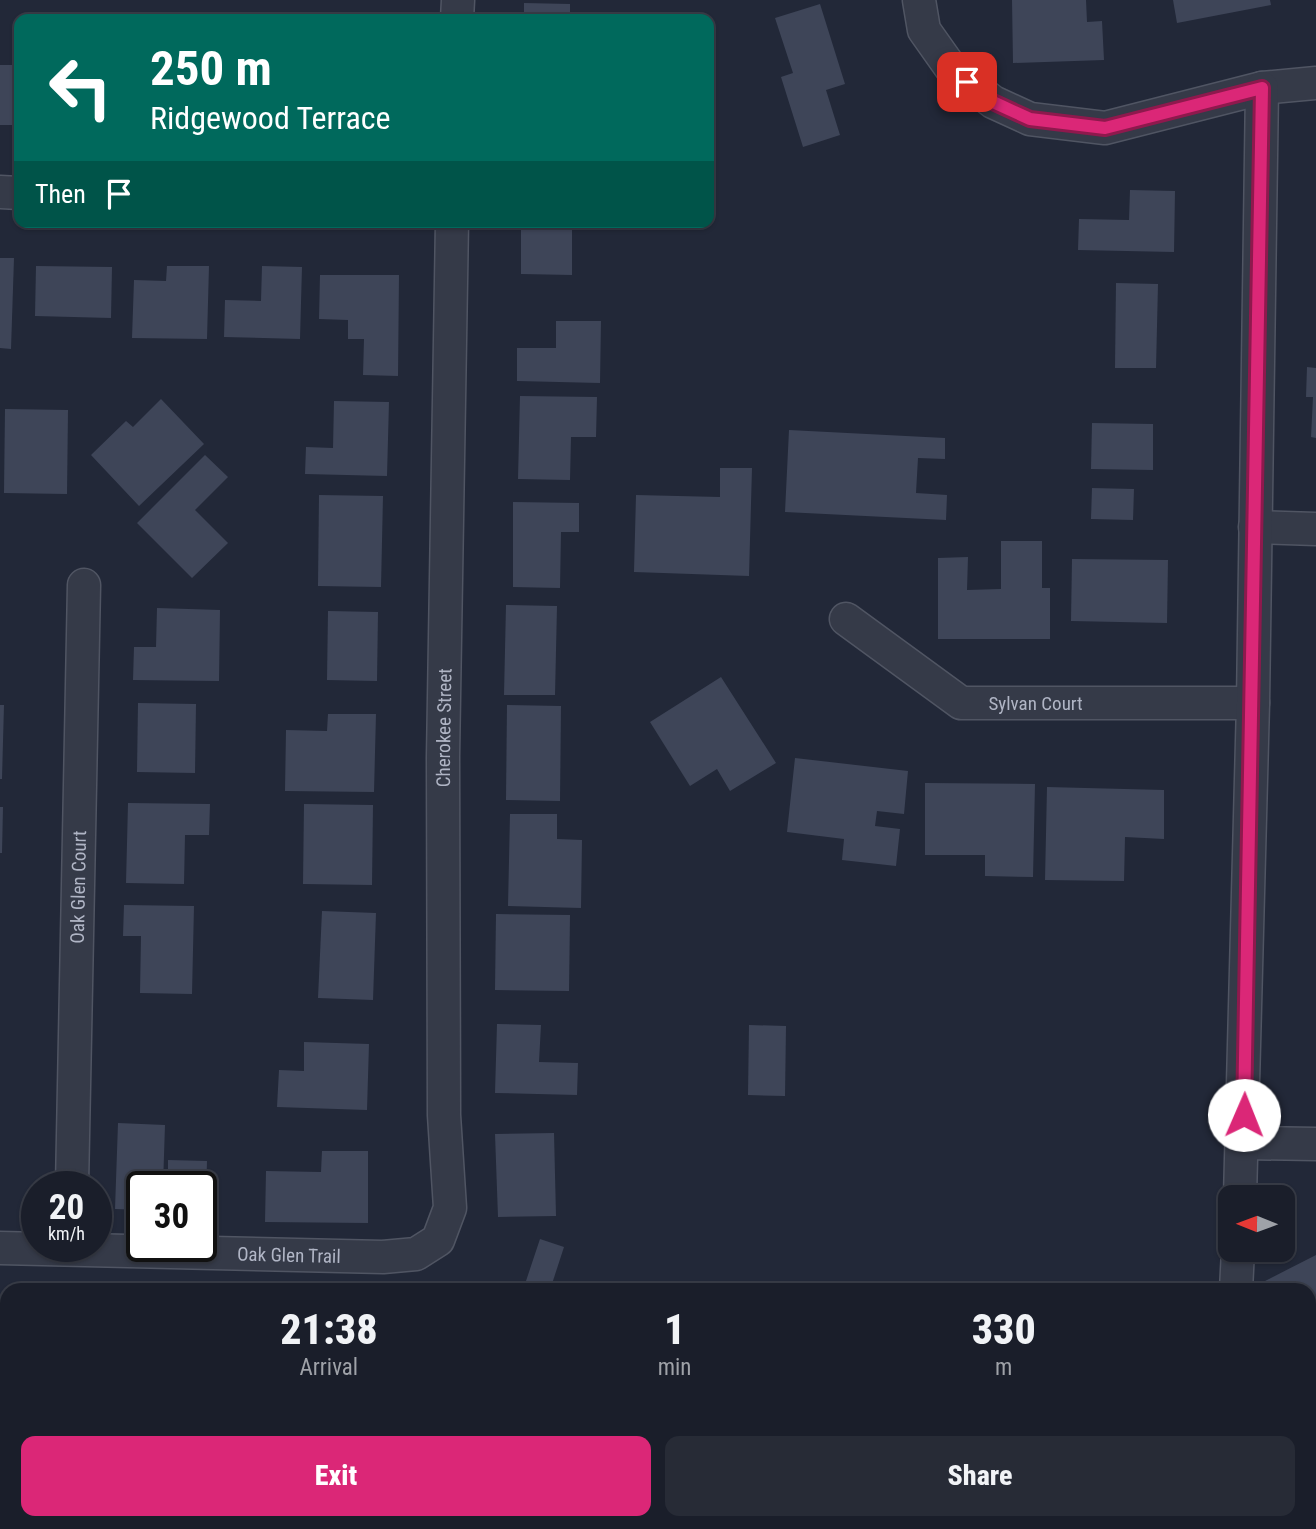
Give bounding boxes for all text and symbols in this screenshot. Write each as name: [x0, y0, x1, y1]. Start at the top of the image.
text: 250 m: [150, 40, 272, 97]
icon: left: [35, 42, 126, 133]
pin: [937, 52, 997, 112]
icon: arrive: [948, 63, 986, 101]
text: Ridgewood Terrace: [150, 99, 391, 137]
icon: arrive: [100, 175, 138, 213]
text: Then: [35, 179, 86, 209]
street label: Cherokee Street: [432, 668, 456, 787]
street label: Sylvan Court: [988, 692, 1083, 715]
street label: Oak Glen Court: [66, 830, 91, 944]
position arrow: [1207, 1078, 1281, 1152]
speed limit sign: 30: [126, 1171, 217, 1262]
north arrow: [1218, 1185, 1295, 1262]
map controls: [1218, 1185, 1295, 1262]
text: 20: [49, 1187, 84, 1228]
text: km/h: [48, 1223, 85, 1244]
street label: Oak Glen Trail: [237, 1243, 341, 1268]
text: 21:38: [280, 1305, 377, 1354]
text: 1: [664, 1305, 685, 1354]
text: 330: [972, 1305, 1036, 1354]
text: Arrival: [300, 1354, 358, 1381]
text: min: [658, 1354, 691, 1381]
text: m: [995, 1354, 1012, 1381]
button: Exit: [21, 1436, 651, 1516]
button: Share: [665, 1436, 1295, 1516]

